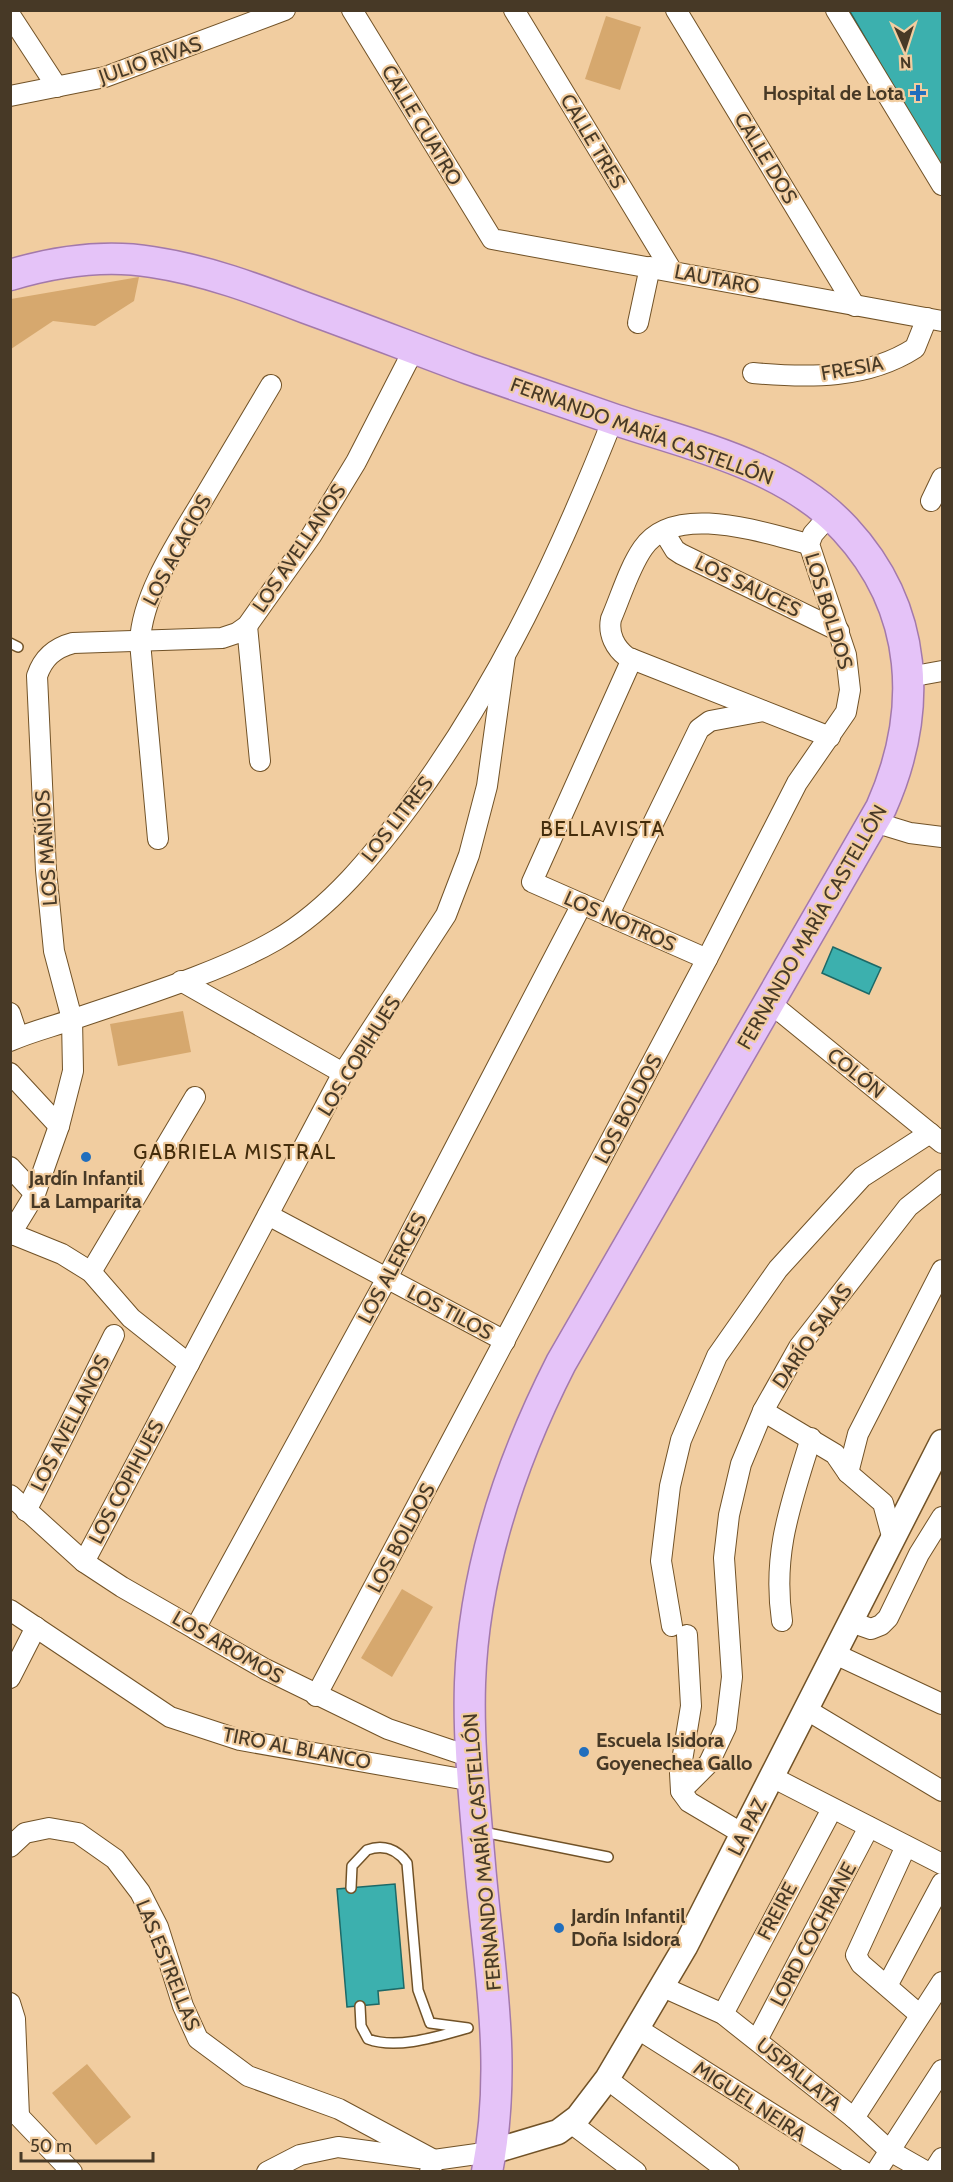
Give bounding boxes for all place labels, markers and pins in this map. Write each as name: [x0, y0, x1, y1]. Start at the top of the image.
place label: Hospital de Lota: [763, 81, 904, 105]
marker: Hospital de Lota: [909, 84, 927, 102]
marker: Jardín Infantil La Lamparita: [79, 1150, 93, 1164]
place label: Jardín Infantil La Lamparita: [28, 1166, 143, 1213]
place label: Escuela Isidora Goyenechea Gallo: [596, 1728, 752, 1775]
marker: Escuela Isidora Goyenechea Gallo: [577, 1745, 591, 1759]
place label: Jardín Infantil Doña Isidora: [570, 1904, 686, 1951]
marker: Jardín Infantil Doña Isidora: [552, 1921, 566, 1935]

